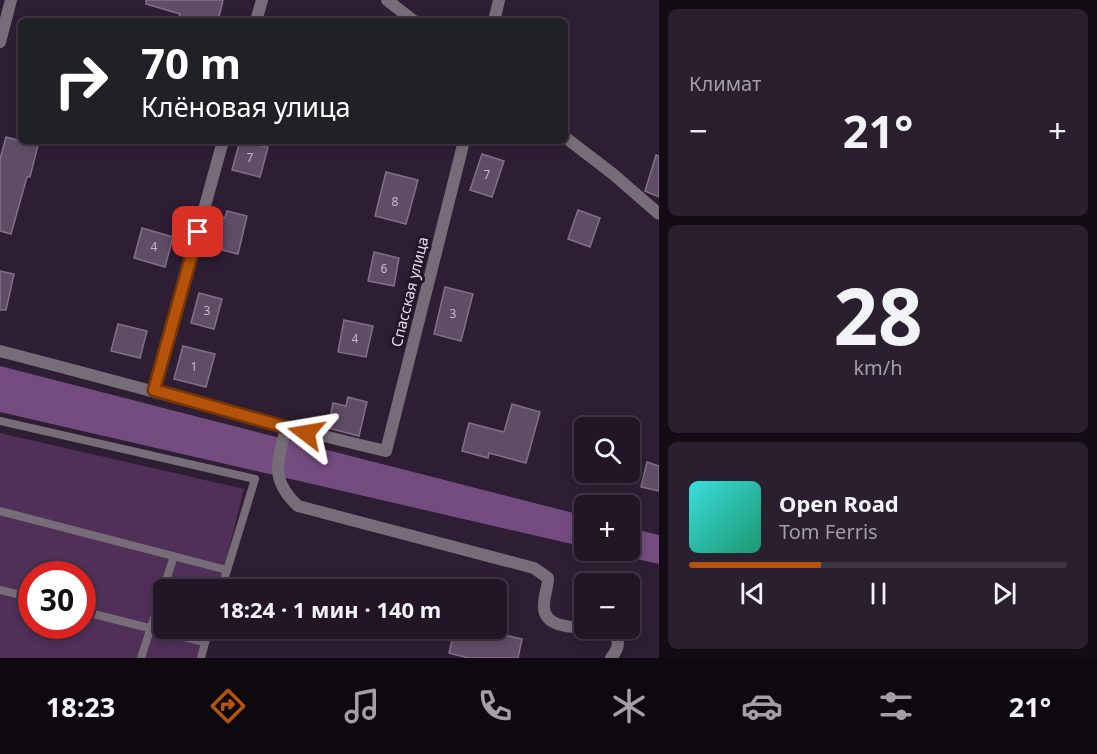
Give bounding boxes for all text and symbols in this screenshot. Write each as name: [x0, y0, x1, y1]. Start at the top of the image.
text: 70 m: [141, 34, 241, 91]
icon: right: [42, 42, 120, 120]
text: Климат: [689, 70, 761, 97]
text: Клёновая улица: [141, 88, 351, 125]
text: 21°: [843, 100, 913, 161]
text: −: [689, 108, 708, 153]
text: +: [1048, 108, 1067, 153]
house number: 7: [247, 149, 254, 166]
house number: 7: [484, 166, 491, 183]
house number: 8: [392, 193, 399, 210]
pin: [172, 206, 223, 257]
icon: arrive: [181, 215, 214, 248]
street label: Спасская улица: [386, 235, 432, 349]
house number: 4: [151, 238, 158, 255]
house number: 6: [381, 260, 388, 277]
text: 28: [833, 262, 923, 368]
house number: 3: [204, 302, 211, 319]
house number: 3: [450, 305, 457, 322]
house number: 4: [352, 330, 359, 347]
text: km/h: [853, 354, 903, 381]
house number: 1: [191, 358, 197, 375]
position arrow: [274, 401, 338, 465]
map controls: [574, 417, 640, 639]
button: search: [574, 417, 640, 483]
text: Open Road: [779, 488, 899, 518]
button: +: [574, 495, 640, 561]
text: Tom Ferris: [779, 518, 878, 545]
speed limit sign: 30: [18, 561, 96, 639]
button: −: [574, 573, 640, 639]
icon: previous: [736, 577, 769, 610]
icon: pause: [862, 577, 895, 610]
icon: next: [988, 577, 1021, 610]
text: 18:24 · 1 мин · 140 m: [219, 594, 441, 624]
icon: directions: [207, 685, 249, 727]
icon: music: [341, 685, 383, 727]
icon: phone: [474, 685, 516, 727]
icon: climate: [608, 685, 650, 727]
icon: car: [741, 685, 783, 727]
icon: filters: [875, 685, 917, 727]
text: 18:23: [46, 688, 115, 725]
text: 21°: [1009, 688, 1051, 725]

